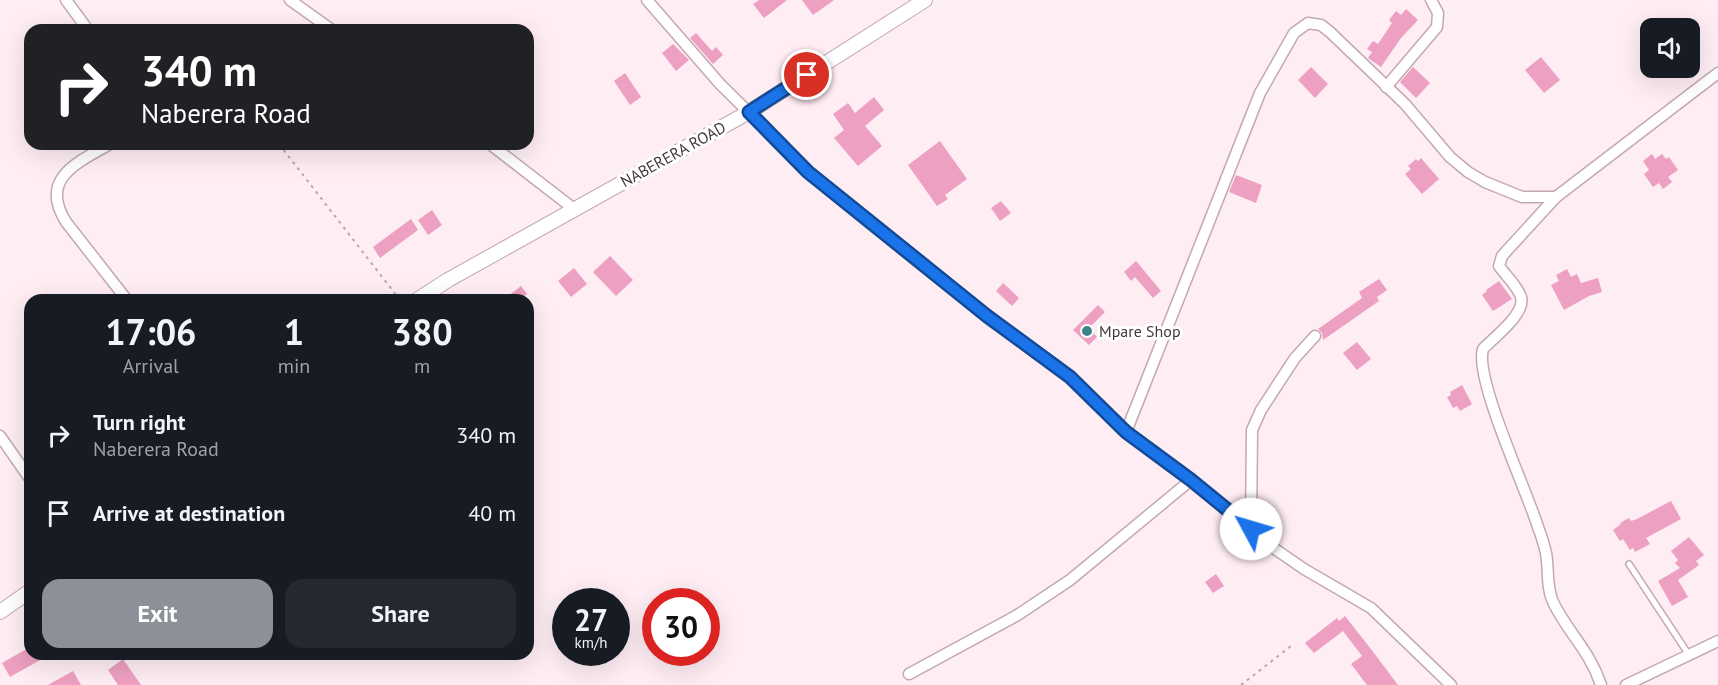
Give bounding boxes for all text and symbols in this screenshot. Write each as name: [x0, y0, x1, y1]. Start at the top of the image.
map controls: [1640, 18, 1700, 78]
button: sound: [1640, 18, 1700, 78]
text: 340 m: [141, 43, 257, 98]
icon: right: [42, 48, 120, 126]
pin: [781, 49, 832, 100]
icon: arrive: [790, 58, 823, 91]
text: Naberera Road: [141, 96, 311, 130]
street label: NABERERA ROAD: [617, 117, 729, 191]
text: 17:06: [105, 308, 197, 355]
text: 1: [284, 308, 304, 355]
text: 380: [392, 308, 453, 355]
place label: Mpare Shop: [1099, 321, 1181, 341]
marker: Mpare Shop: [1080, 324, 1094, 338]
text: Arrival: [123, 353, 179, 379]
text: min: [278, 353, 310, 379]
text: m: [414, 353, 430, 379]
text: Turn right: [93, 408, 185, 436]
icon: right: [42, 419, 75, 452]
text: 340 m: [456, 421, 516, 449]
text: Naberera Road: [93, 436, 219, 462]
icon: arrive: [42, 497, 75, 530]
position arrow: [1219, 497, 1283, 561]
text: Arrive at destination: [93, 499, 285, 527]
text: 40 m: [468, 499, 516, 527]
button: Exit: [42, 579, 273, 648]
button: Share: [285, 579, 516, 648]
speed limit sign: 30: [642, 588, 720, 666]
text: 27: [574, 600, 608, 639]
text: km/h: [575, 633, 607, 652]

